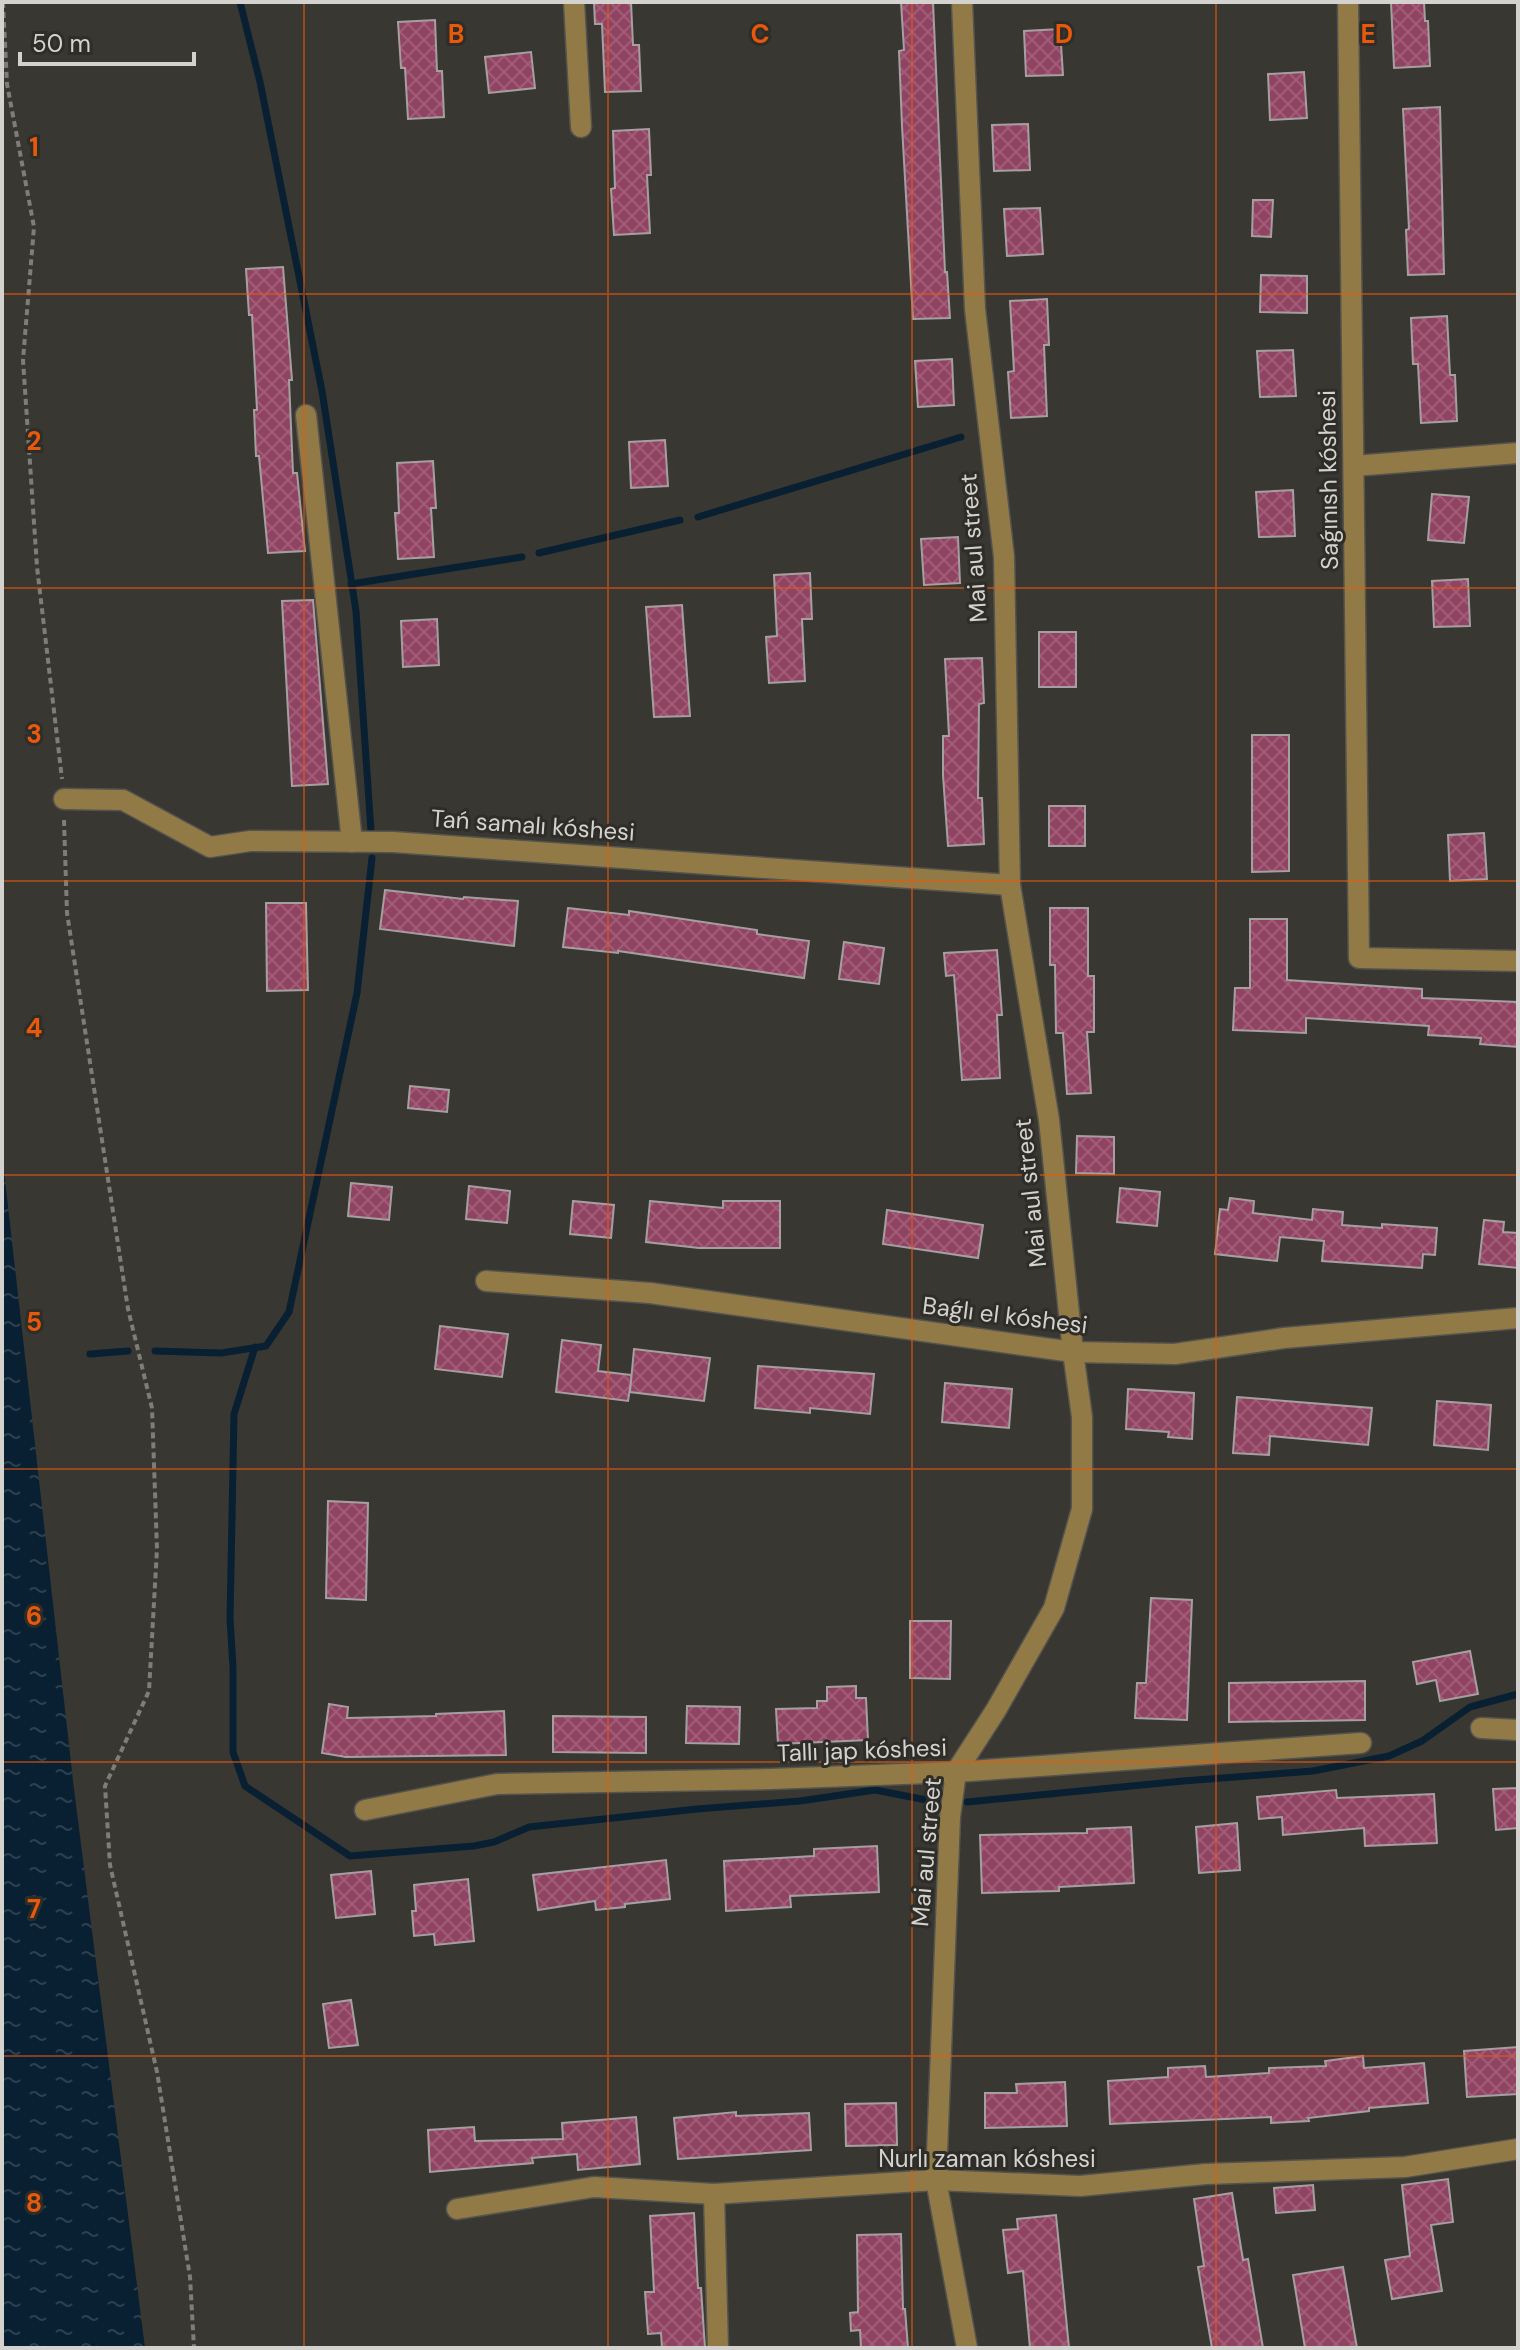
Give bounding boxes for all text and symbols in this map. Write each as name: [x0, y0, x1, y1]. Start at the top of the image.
scale bar: [20, 16, 194, 66]
text: B: [448, 17, 464, 51]
text: C: [750, 17, 770, 51]
text: D: [1055, 17, 1073, 51]
text: E: [1360, 17, 1376, 51]
text: 50 m: [32, 28, 91, 59]
text: 1: [29, 130, 39, 164]
street label: Saǵınısh kóshesi: [1311, 390, 1345, 570]
text: 2: [26, 424, 42, 458]
street label: Mai aul street: [952, 472, 994, 624]
text: 3: [26, 717, 42, 751]
street label: Tań samalı kóshesi: [430, 802, 636, 848]
text: 4: [26, 1011, 42, 1045]
street label: Mai aul street: [1007, 1117, 1053, 1269]
street label: Baǵlı el kóshesi: [921, 1289, 1089, 1341]
text: 5: [26, 1305, 42, 1339]
text: 6: [26, 1599, 42, 1633]
street label: Tallı jap kóshesi: [776, 1732, 948, 1768]
street label: Mai aul street: [904, 1776, 948, 1928]
text: 7: [27, 1892, 41, 1926]
street label: Nurlı zaman kóshesi: [878, 2143, 1096, 2174]
text: 8: [26, 2186, 42, 2220]

